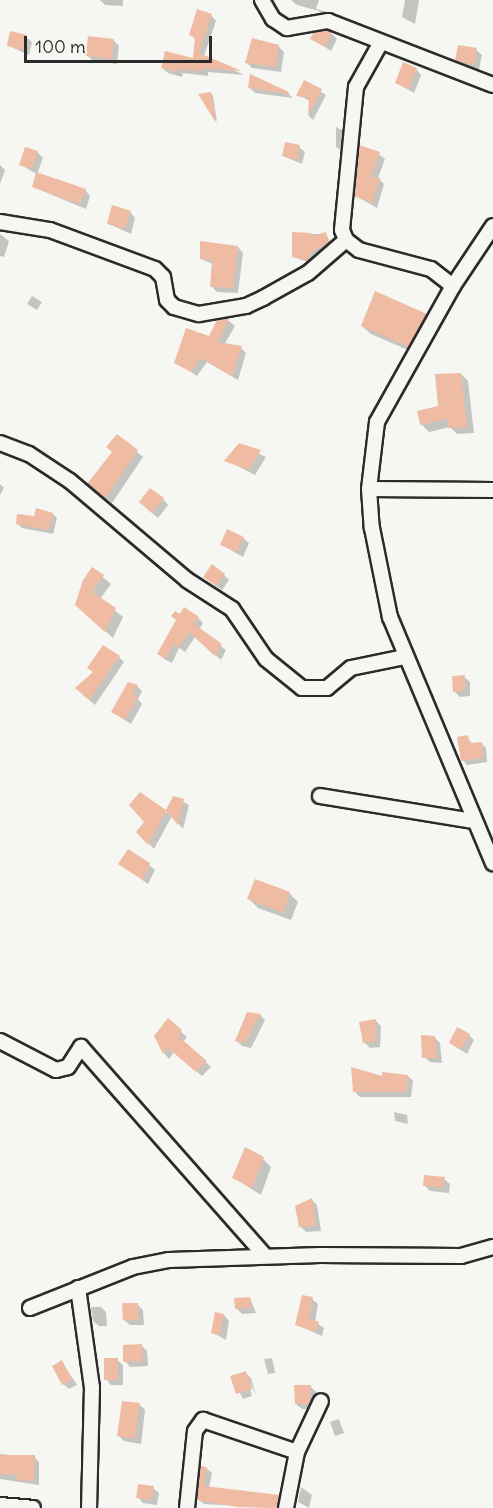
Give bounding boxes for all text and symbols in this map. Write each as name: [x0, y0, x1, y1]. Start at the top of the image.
scale bar: [27, 24, 214, 62]
text: 100 m: [35, 35, 86, 58]

